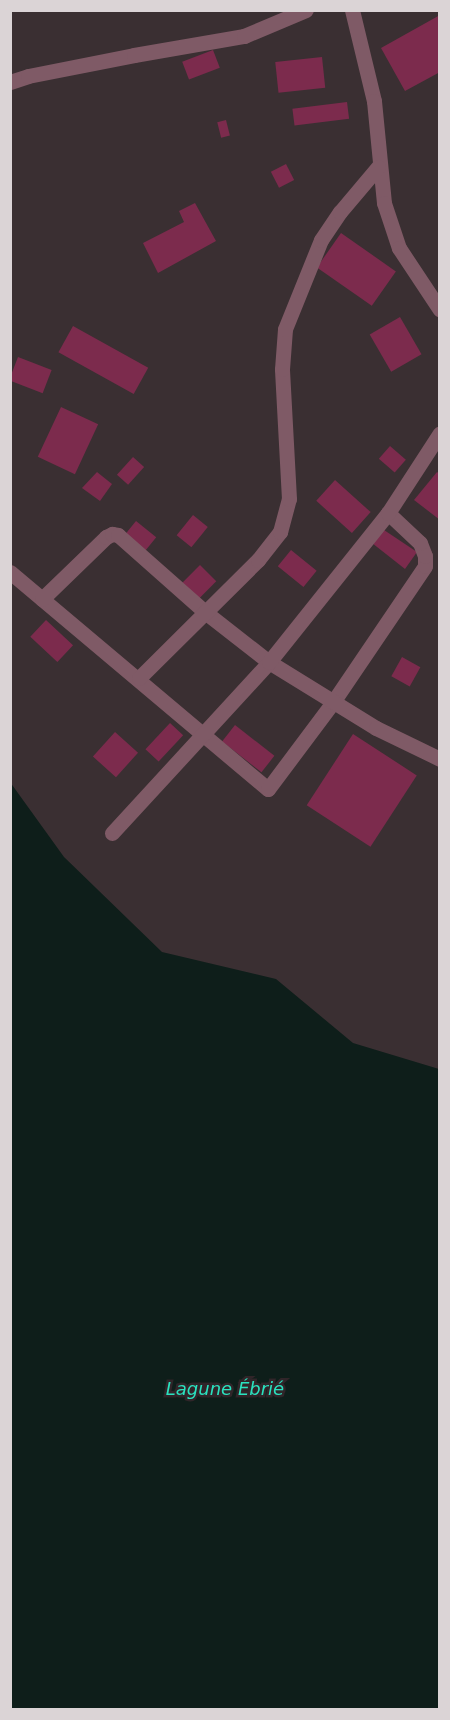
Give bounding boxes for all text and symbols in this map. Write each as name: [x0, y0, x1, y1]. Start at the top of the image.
water label: Lagune Ébrié: [166, 1378, 284, 1400]

